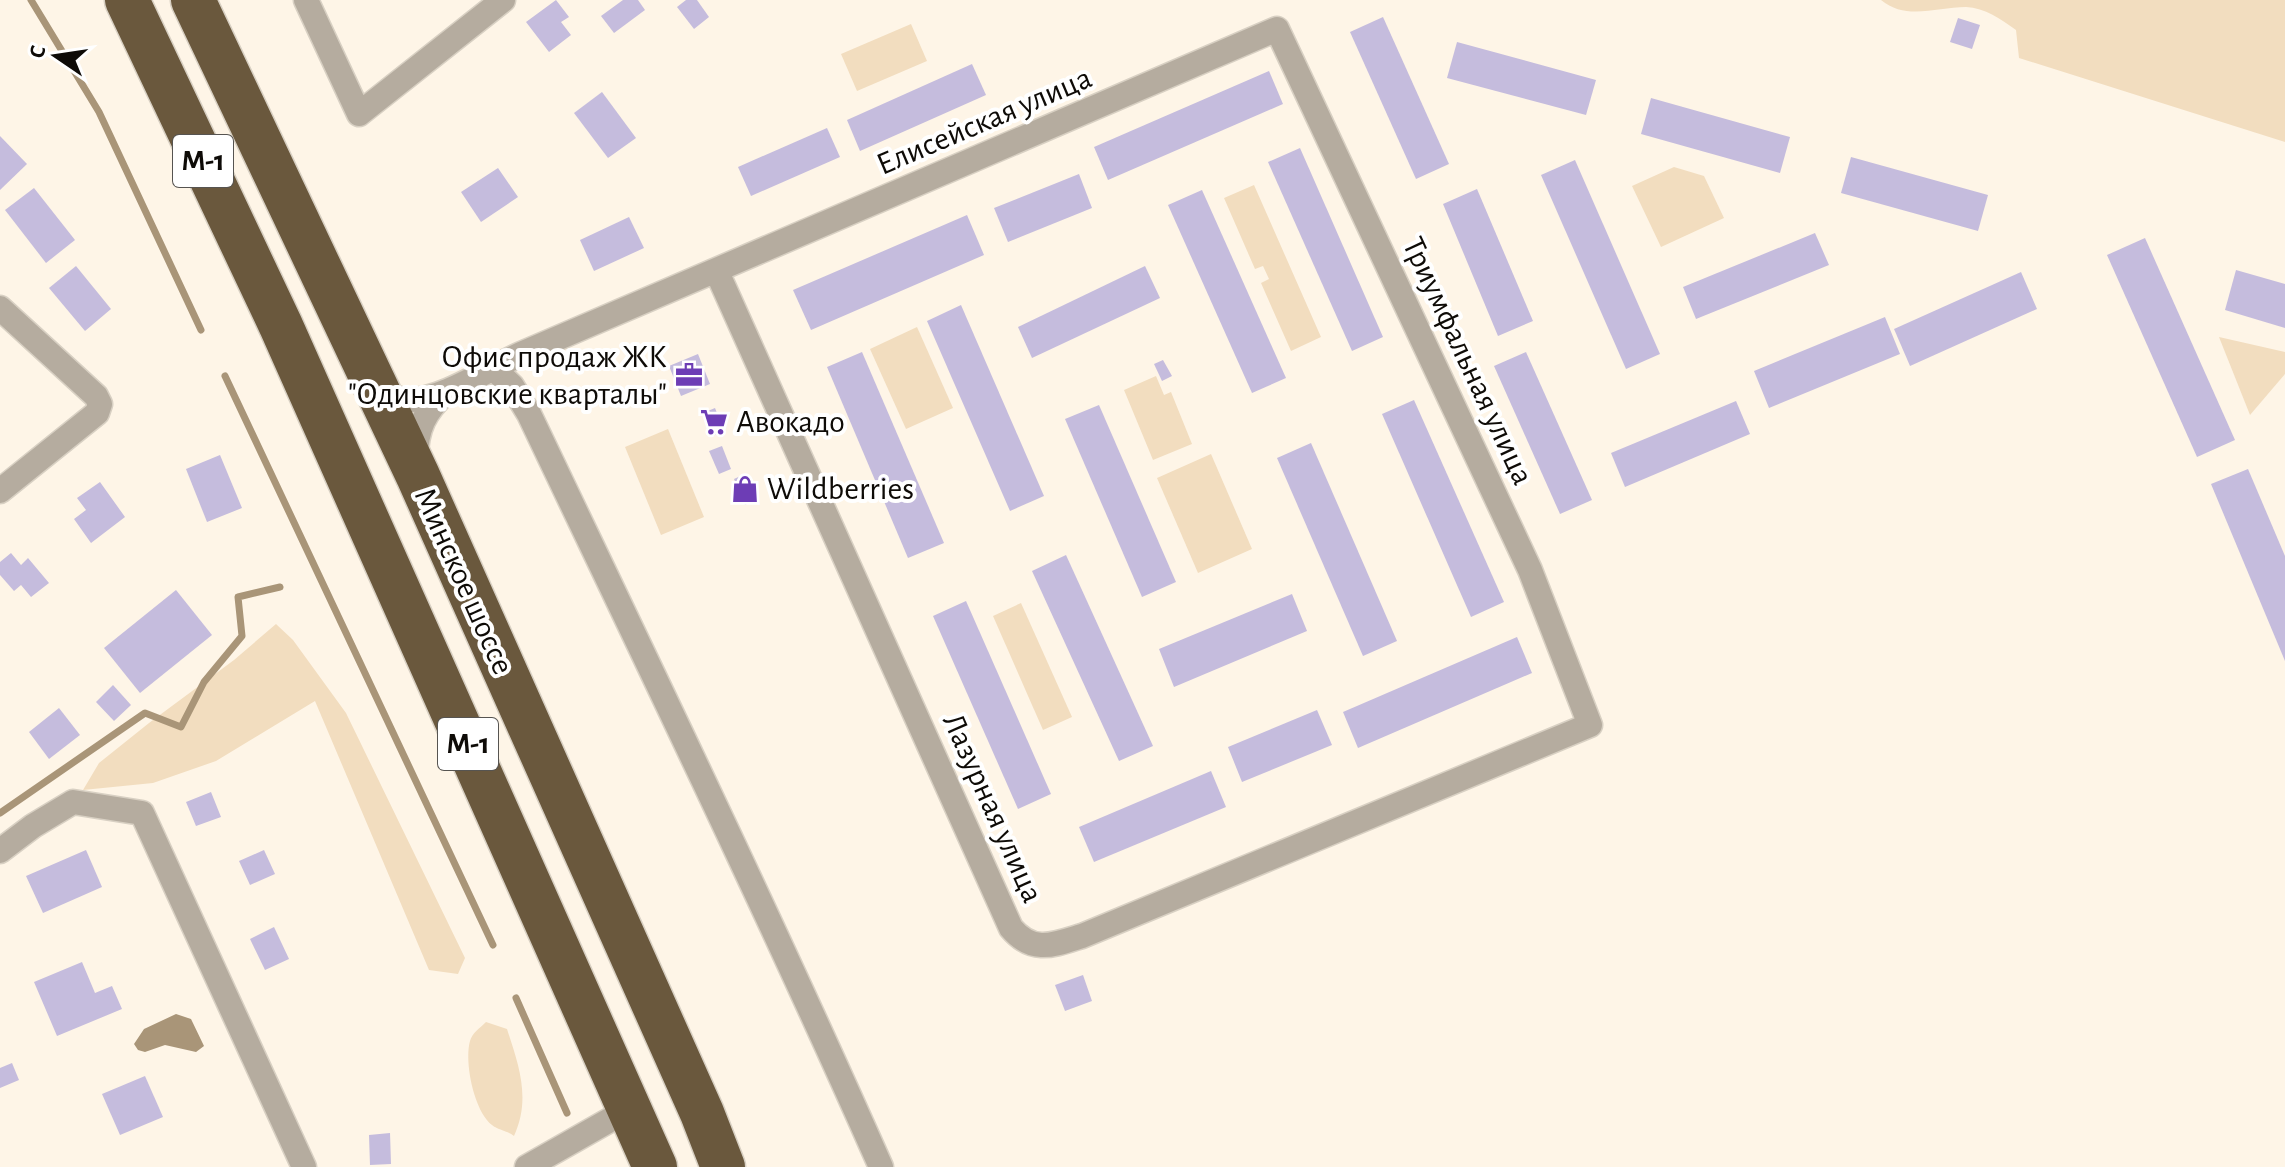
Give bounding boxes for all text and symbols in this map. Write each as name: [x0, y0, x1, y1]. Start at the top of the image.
north arrow: [16, 16, 96, 96]
text: С: [25, 43, 50, 60]
street label: Елисейская улица: [872, 61, 1096, 181]
road number: М-1: [173, 135, 233, 187]
street label: Триумфальная улица: [1397, 233, 1539, 489]
place label: Офис продаж ЖК "Одинцовские кварталы": [348, 341, 667, 410]
office icon: Офис продаж ЖК "Одинцовские кварталы": [674, 360, 704, 390]
place label: Авокадо: [736, 406, 845, 438]
supermarket icon: Авокадо: [699, 407, 729, 437]
place label: Wildberries: [767, 473, 914, 505]
shop icon: Wildberries: [730, 474, 760, 504]
street label: Минское шоссе: [409, 483, 519, 679]
street label: Лазурная улица: [937, 709, 1049, 907]
road number: М-1: [438, 718, 498, 770]

